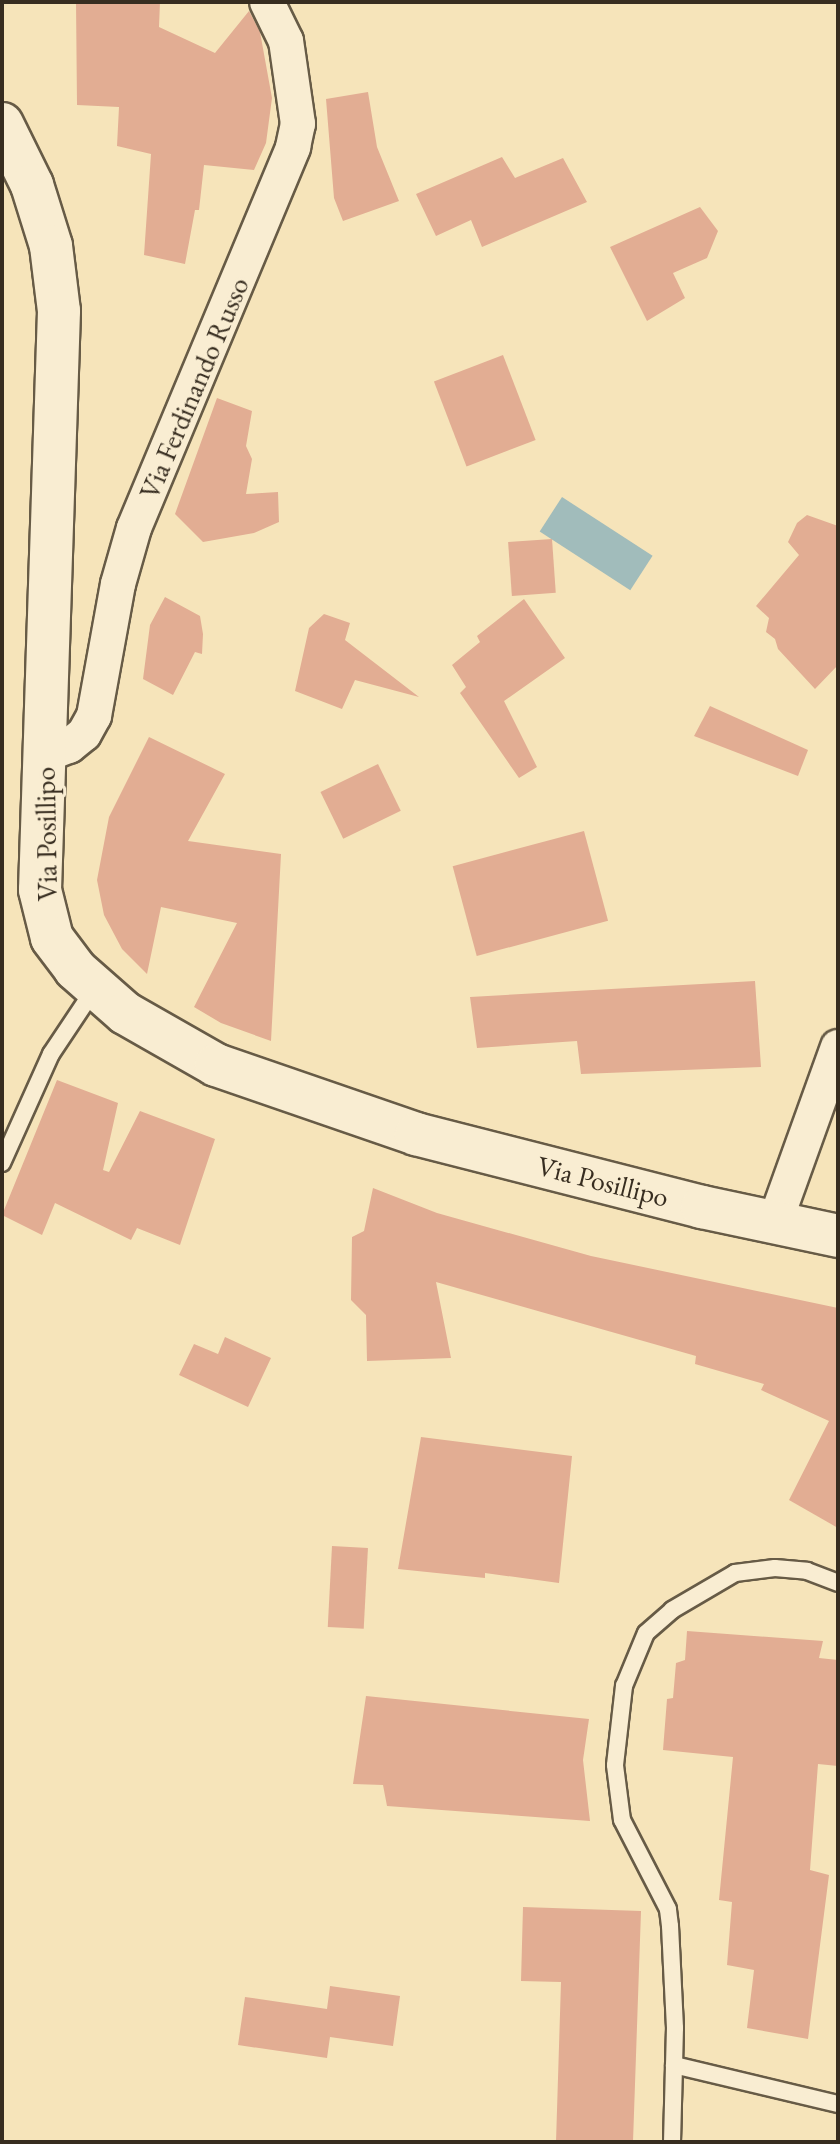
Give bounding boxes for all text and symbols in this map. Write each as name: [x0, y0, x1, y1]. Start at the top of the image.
street label: Via Ferdinando Russo: [132, 272, 256, 504]
street label: Via Posillipo: [28, 767, 64, 901]
street label: Via Posillipo: [534, 1148, 672, 1214]

